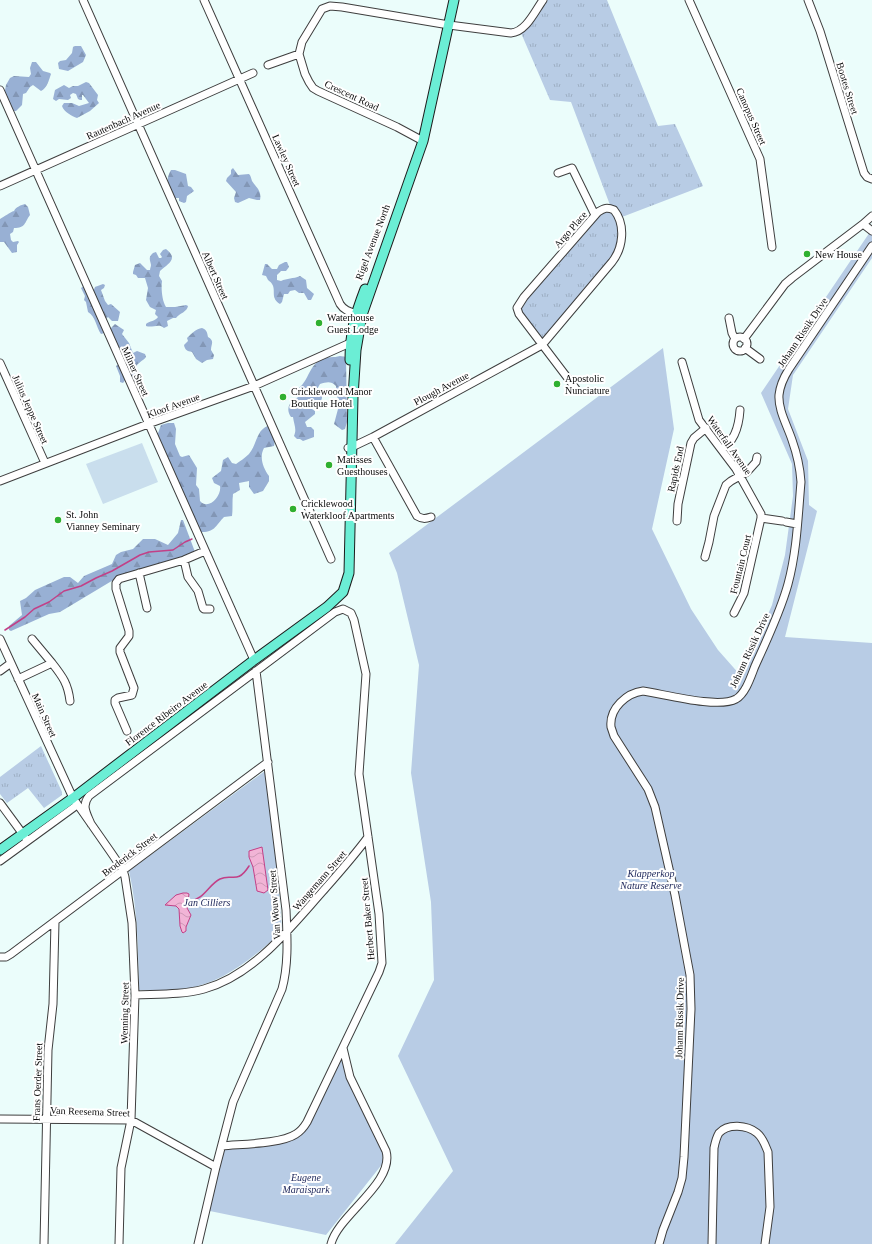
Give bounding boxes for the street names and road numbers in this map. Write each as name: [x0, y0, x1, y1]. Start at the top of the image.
street label: Bootes Street: [834, 61, 861, 116]
street label: Crescent Road: [323, 78, 381, 113]
street label: Canopus Street: [734, 86, 769, 146]
street label: Rautenbach Avenue: [85, 99, 162, 142]
street label: Lawley Street: [270, 132, 303, 188]
street label: Rigel Avenue North: [353, 203, 392, 281]
street label: Argo Place: [552, 208, 590, 250]
street label: Albert Street: [200, 249, 231, 301]
street label: Johann Rissik Drive: [775, 295, 830, 369]
street label: Milner Street: [120, 345, 151, 398]
street label: Plough Avenue: [412, 369, 471, 408]
street label: Julius Jeppe Street: [10, 373, 51, 446]
street label: Kloof Avenue: [145, 391, 202, 420]
street label: Waterfall Avenue: [705, 414, 754, 477]
street label: Rapids End: [665, 445, 686, 493]
street label: Fountain Court: [728, 533, 753, 595]
street label: Johann Rissik Drive: [727, 611, 772, 689]
street label: Florence Ribeiro Avenue: [123, 679, 210, 748]
street label: Main Street: [30, 692, 59, 739]
street label: Broderick Street: [100, 830, 159, 879]
street label: Wangemann Street: [290, 848, 348, 912]
street label: Van Wouw Street: [267, 870, 282, 940]
street label: Herbert Baker Street: [358, 877, 377, 961]
street label: Johann Rissik Drive: [673, 977, 686, 1059]
street label: Wenning Street: [118, 982, 131, 1044]
street label: Frans Oerder Street: [31, 1042, 44, 1121]
street label: Van Reesema Street: [50, 1105, 130, 1118]

